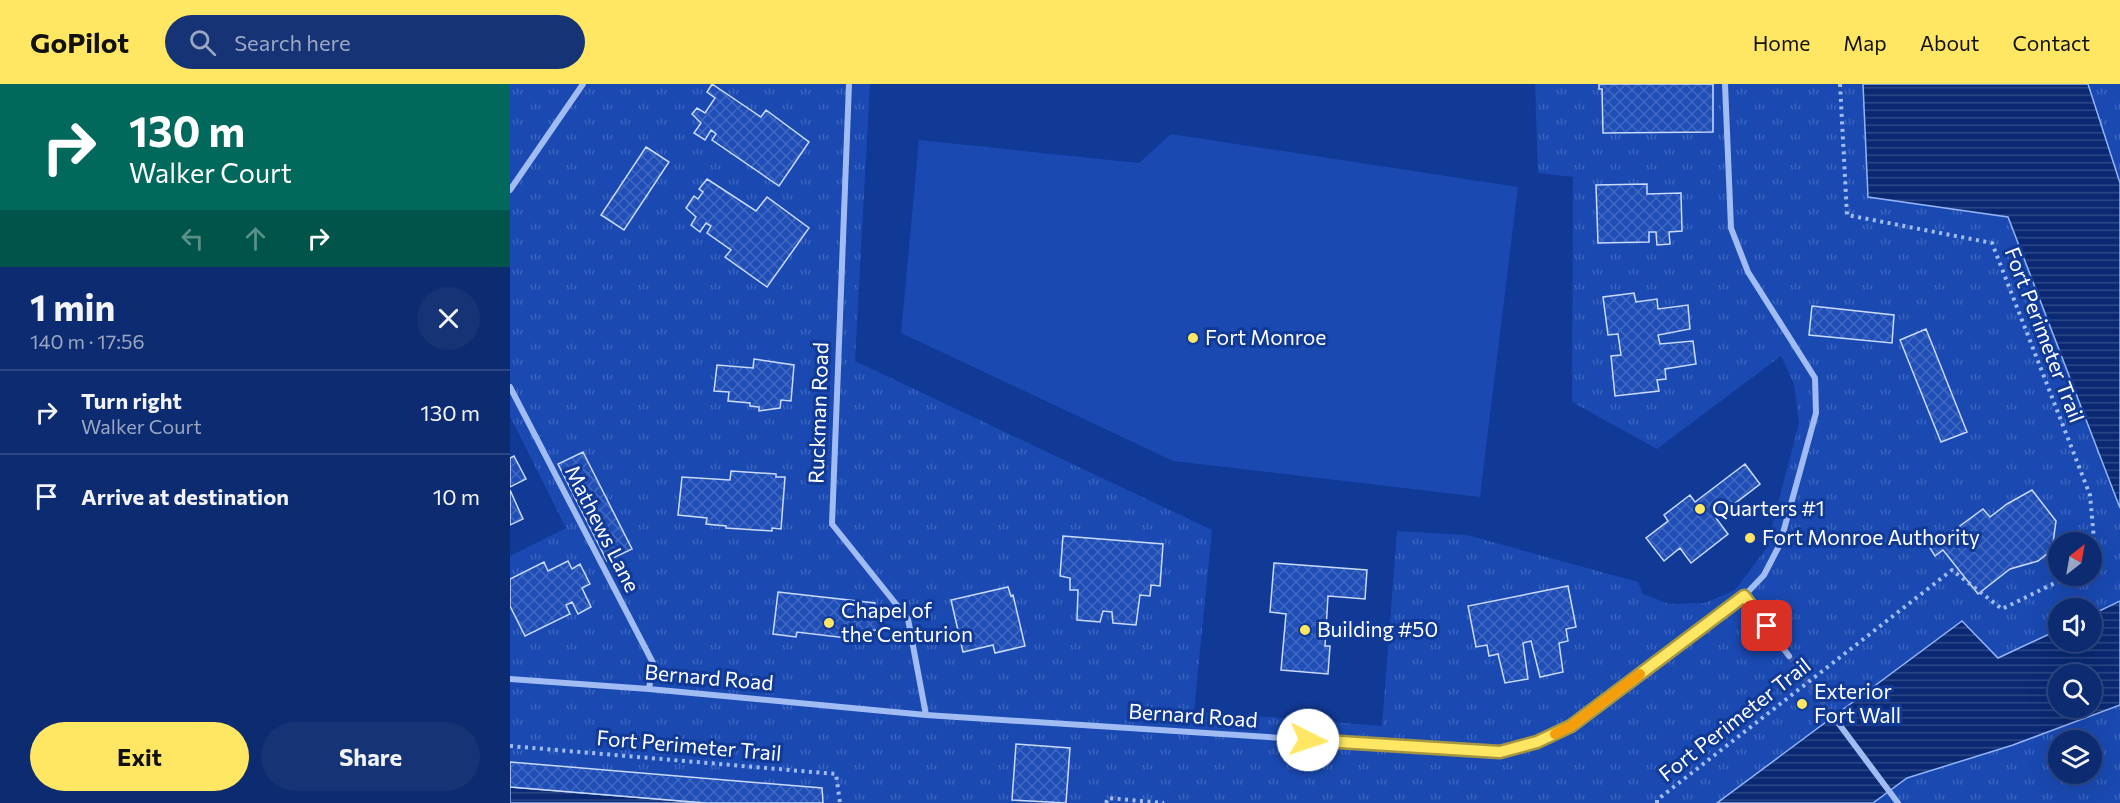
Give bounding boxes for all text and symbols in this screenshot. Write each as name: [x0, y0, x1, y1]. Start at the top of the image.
search box: [165, 15, 585, 69]
text: GoPilot: [30, 25, 129, 59]
icon: search: [186, 26, 219, 59]
text: Search here: [234, 29, 351, 56]
text: Home: [1753, 30, 1810, 55]
text: Map: [1843, 30, 1887, 55]
text: About: [1920, 30, 1979, 55]
text: Contact: [2012, 30, 2090, 55]
text: 130 m: [129, 104, 245, 156]
icon: right: [30, 108, 108, 186]
text: Walker Court: [129, 156, 292, 189]
icon: left: [176, 222, 209, 255]
icon: ahead: [239, 222, 272, 255]
icon: right: [302, 222, 335, 255]
street label: Fort Perimeter Trail: [2000, 243, 2090, 426]
text: 1 min: [30, 284, 115, 328]
button: close: [417, 287, 480, 350]
place label: Fort Monroe: [1205, 324, 1326, 349]
text: 140 m · 17:56: [30, 329, 145, 353]
marker: Fort Monroe: [1186, 331, 1200, 345]
street label: Ruckman Road: [803, 342, 832, 484]
text: Turn right: [81, 387, 182, 414]
icon: right: [30, 396, 63, 429]
text: 130 m: [420, 399, 480, 426]
text: Walker Court: [81, 414, 202, 438]
street label: Mathews Lane: [561, 461, 646, 596]
icon: arrive: [30, 480, 63, 513]
text: Arrive at destination: [81, 483, 289, 510]
text: 10 m: [433, 483, 480, 510]
place label: Quarters #1: [1712, 495, 1825, 520]
marker: Quarters #1: [1693, 502, 1707, 516]
place label: Fort Monroe Authority: [1762, 524, 1980, 549]
marker: Fort Monroe Authority: [1743, 531, 1757, 545]
north arrow: [2048, 532, 2102, 586]
map controls: [2048, 532, 2102, 784]
place label: Chapel of the Centurion: [841, 597, 973, 646]
button: sound: [2048, 598, 2102, 652]
pin: [1741, 600, 1792, 651]
icon: arrive: [1750, 609, 1783, 642]
marker: Chapel of the Centurion: [822, 616, 836, 630]
place label: Building #50: [1317, 616, 1438, 641]
marker: Building #50: [1298, 623, 1312, 637]
street label: Fort Perimeter Trail: [1653, 652, 1815, 786]
street label: Bernard Road: [644, 658, 775, 695]
button: search: [2048, 664, 2102, 718]
place label: Exterior Fort Wall: [1814, 678, 1901, 727]
marker: Exterior Fort Wall: [1795, 697, 1809, 711]
street label: Bernard Road: [1128, 698, 1258, 731]
position arrow: [1276, 708, 1340, 772]
button: Exit: [30, 722, 249, 791]
button: Share: [261, 722, 480, 791]
street label: Fort Perimeter Trail: [596, 724, 783, 765]
button: layers: [2048, 730, 2102, 784]

